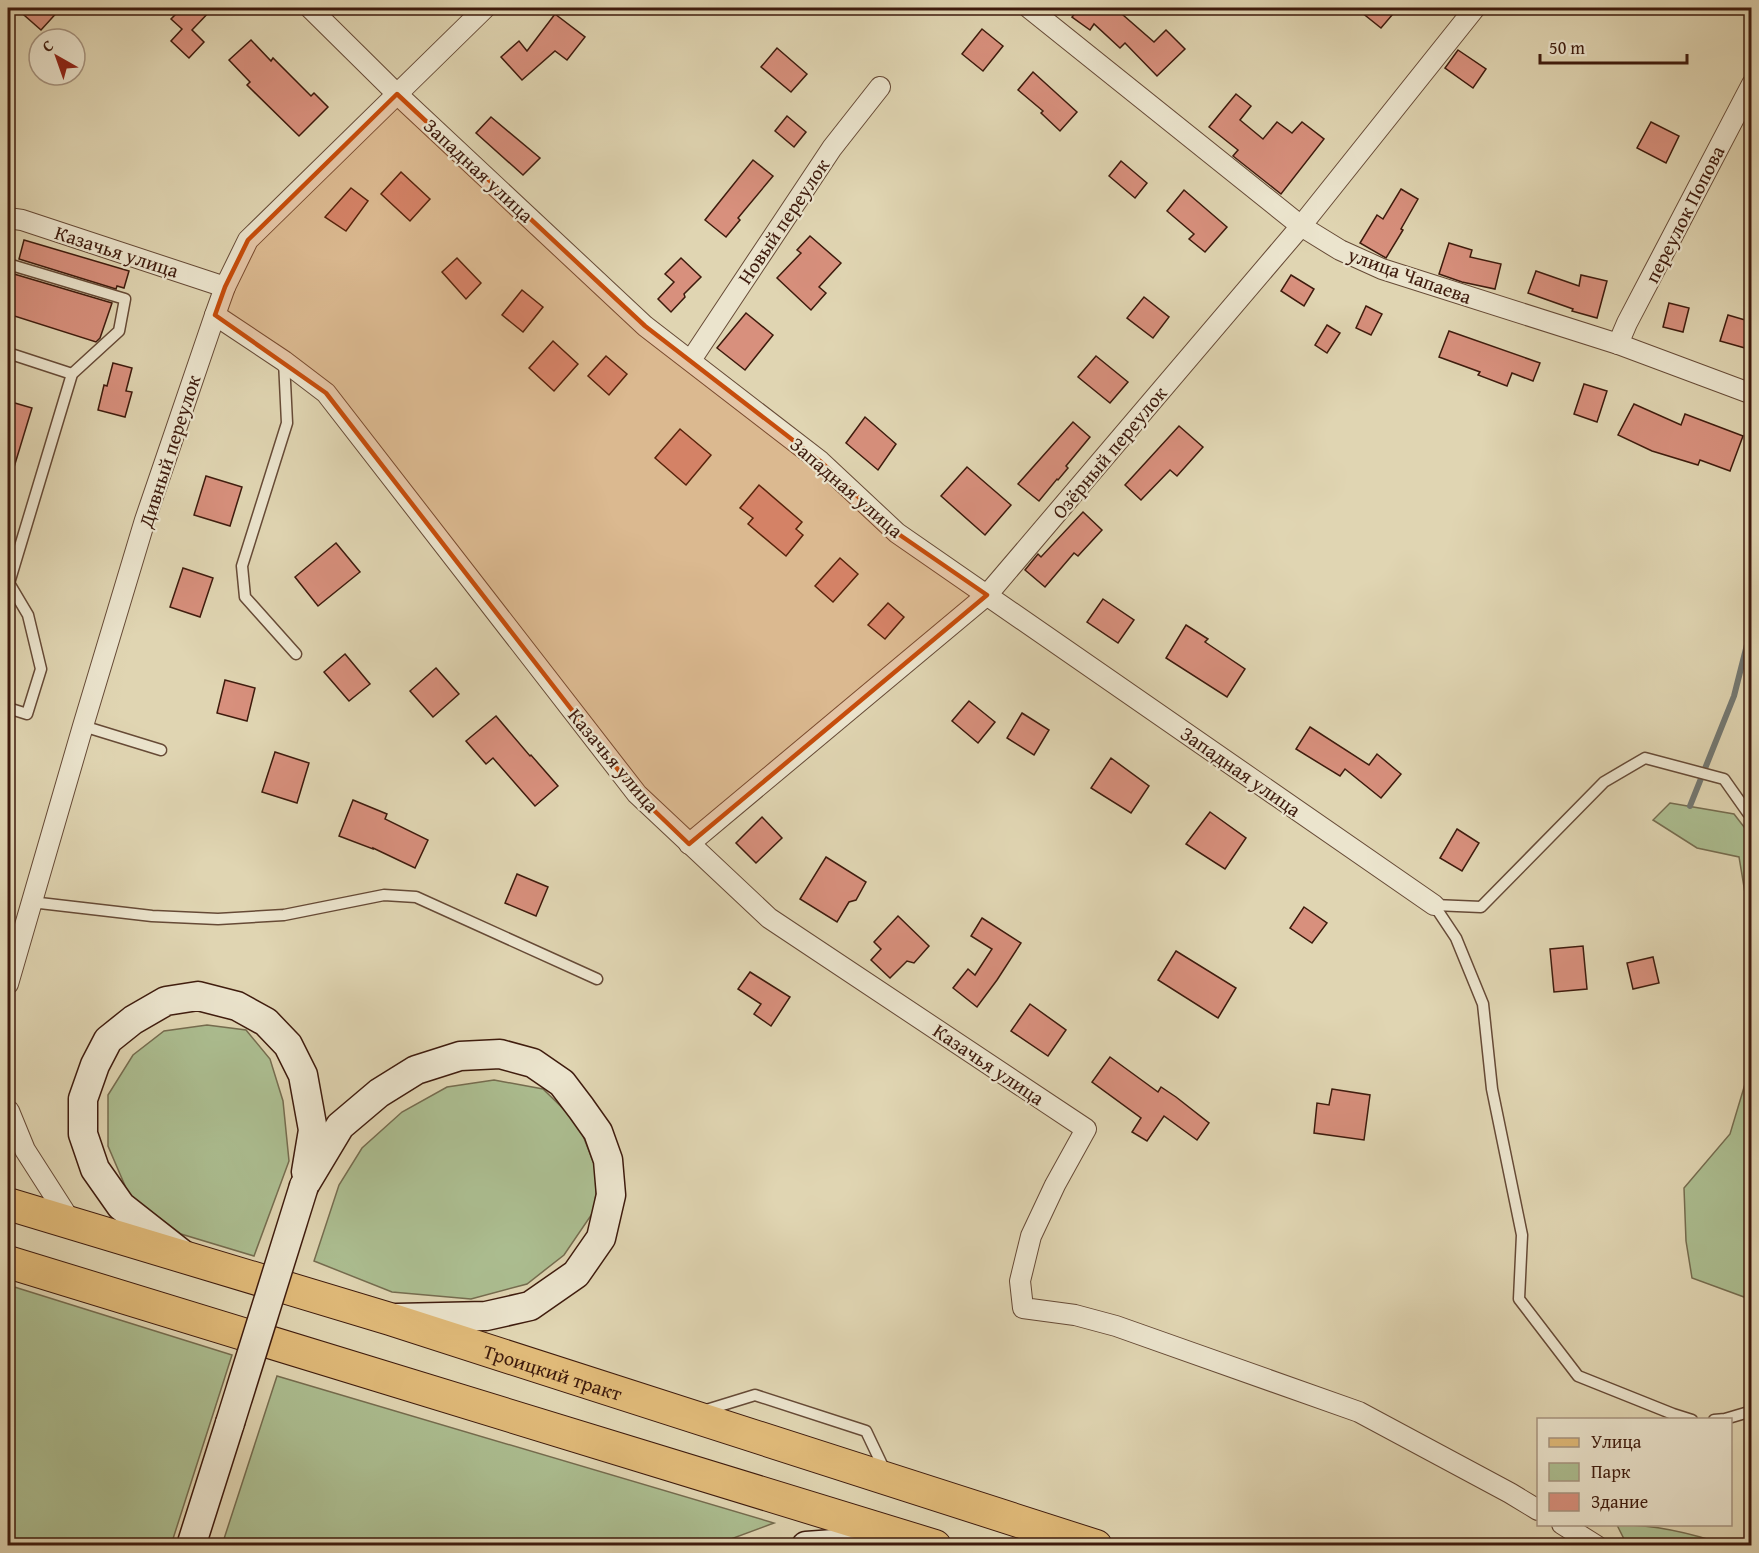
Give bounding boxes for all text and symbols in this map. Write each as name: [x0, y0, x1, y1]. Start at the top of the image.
north arrow: [27, 27, 87, 87]
scale bar: [1540, 27, 1687, 65]
text: С: [36, 33, 59, 58]
text: 50 m: [1549, 34, 1585, 61]
street label: Западная улица: [417, 111, 541, 229]
street label: переулок Попова: [1637, 140, 1731, 288]
street label: Новый переулок: [730, 152, 836, 290]
street label: Казачья улица: [51, 217, 183, 285]
street label: улица Чапаева: [1343, 239, 1476, 311]
street label: Дивный переулок: [130, 370, 208, 532]
street label: Озёрный переулок: [1045, 379, 1174, 525]
street label: Западная улица: [784, 430, 910, 545]
street label: Казачья улица: [562, 701, 667, 819]
street label: Западная улица: [1175, 719, 1308, 824]
street label: Казачья улица: [928, 1016, 1051, 1112]
street label: Троицкий тракт: [480, 1335, 626, 1407]
legend: [1537, 1418, 1732, 1526]
text: Улица: [1591, 1428, 1642, 1455]
text: Парк: [1591, 1458, 1631, 1485]
text: Здание: [1591, 1488, 1648, 1515]

